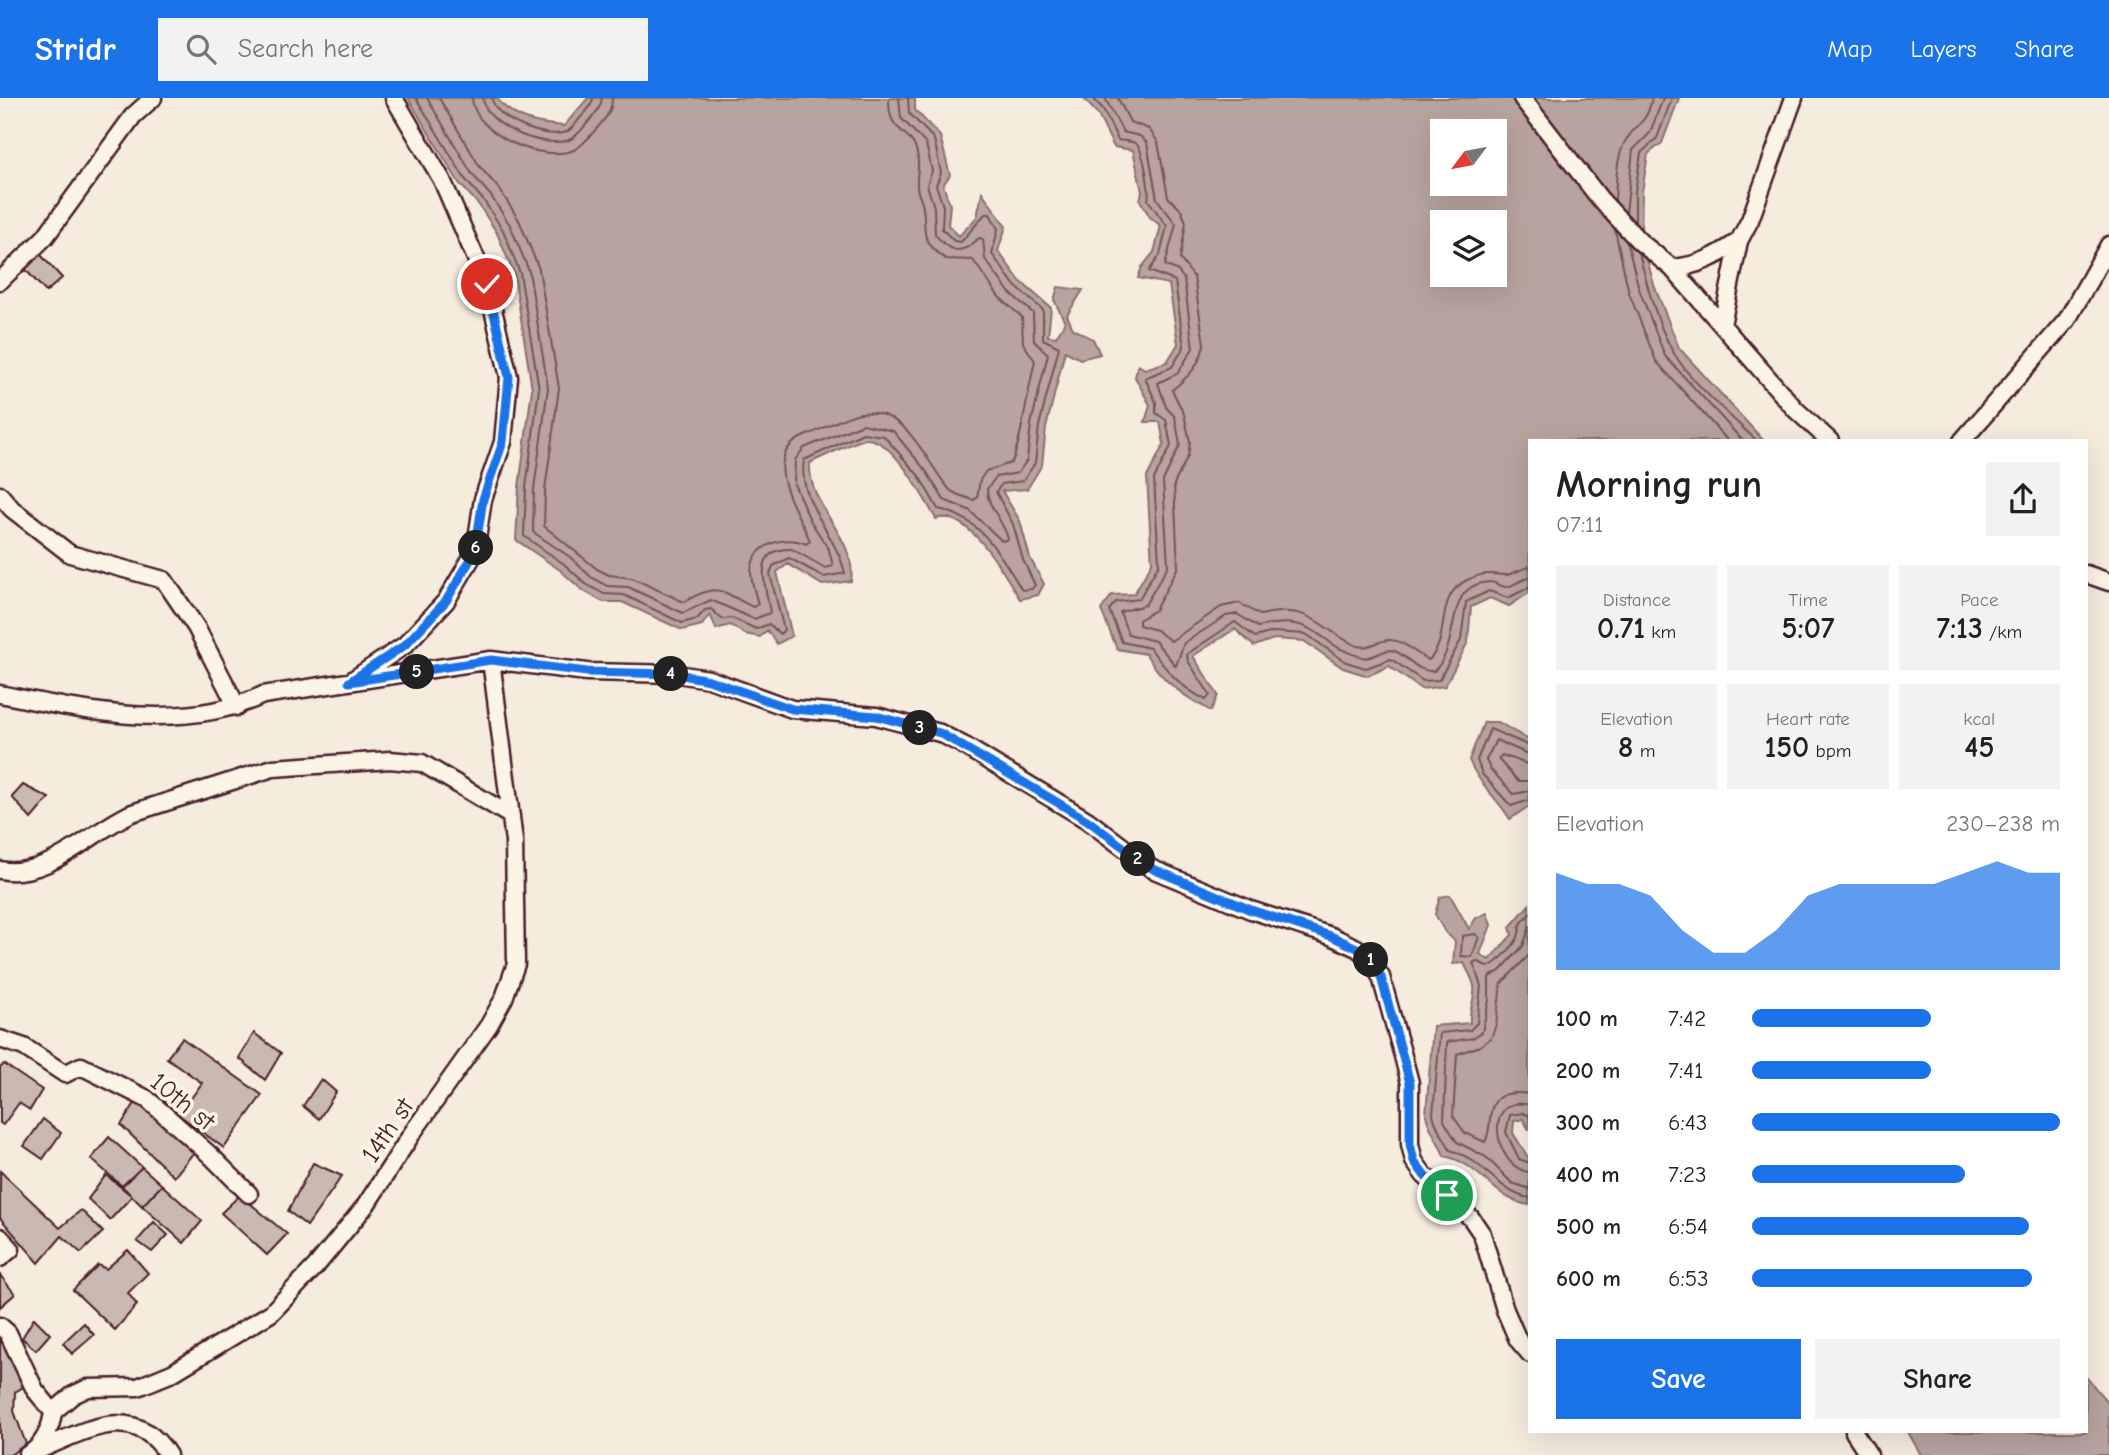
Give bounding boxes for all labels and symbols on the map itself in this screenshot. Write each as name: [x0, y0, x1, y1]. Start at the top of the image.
north arrow: [1430, 119, 1507, 196]
pin: [457, 254, 517, 314]
pin: 6: [458, 531, 494, 566]
pin: 5: [400, 654, 434, 690]
pin: 4: [654, 656, 688, 692]
pin: 3: [902, 710, 937, 746]
pin: 2: [1120, 842, 1156, 876]
pin: 1: [1354, 942, 1388, 978]
street label: 10th st: [144, 1067, 222, 1138]
street label: 14th st: [356, 1091, 421, 1168]
pin: [1417, 1165, 1477, 1225]

